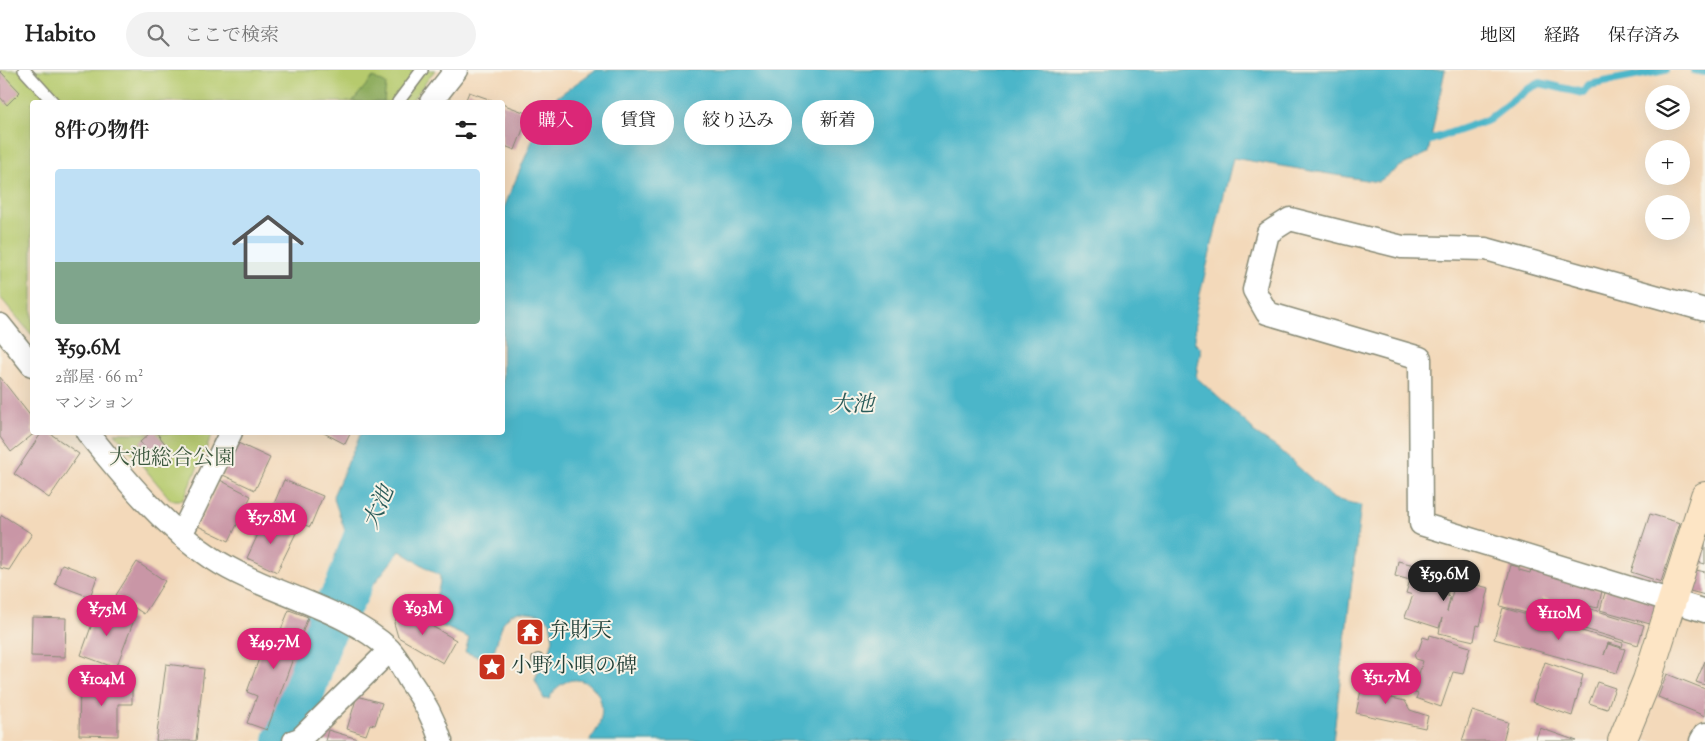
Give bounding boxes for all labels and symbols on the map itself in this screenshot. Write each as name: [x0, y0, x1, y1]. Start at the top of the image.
water label: 大池: [830, 390, 877, 422]
park label: 大池総合公園: [109, 444, 235, 474]
water label: 大池: [356, 479, 405, 535]
pin: ¥57.8M: [230, 502, 312, 545]
pin: ¥59.6M: [1403, 560, 1485, 602]
pin: ¥75M: [77, 594, 137, 637]
pin: ¥93M: [393, 594, 453, 636]
pin: ¥110M: [1524, 598, 1594, 641]
temple icon: 弁財天: [515, 617, 545, 647]
place label: 弁財天: [549, 617, 612, 647]
pin: ¥49.7M: [233, 628, 315, 670]
place icon: 小野小唄の碑: [477, 652, 507, 682]
place label: 小野小唄の碑: [511, 652, 637, 682]
pin: ¥51.7M: [1345, 662, 1427, 705]
pin: ¥104M: [67, 664, 137, 707]

